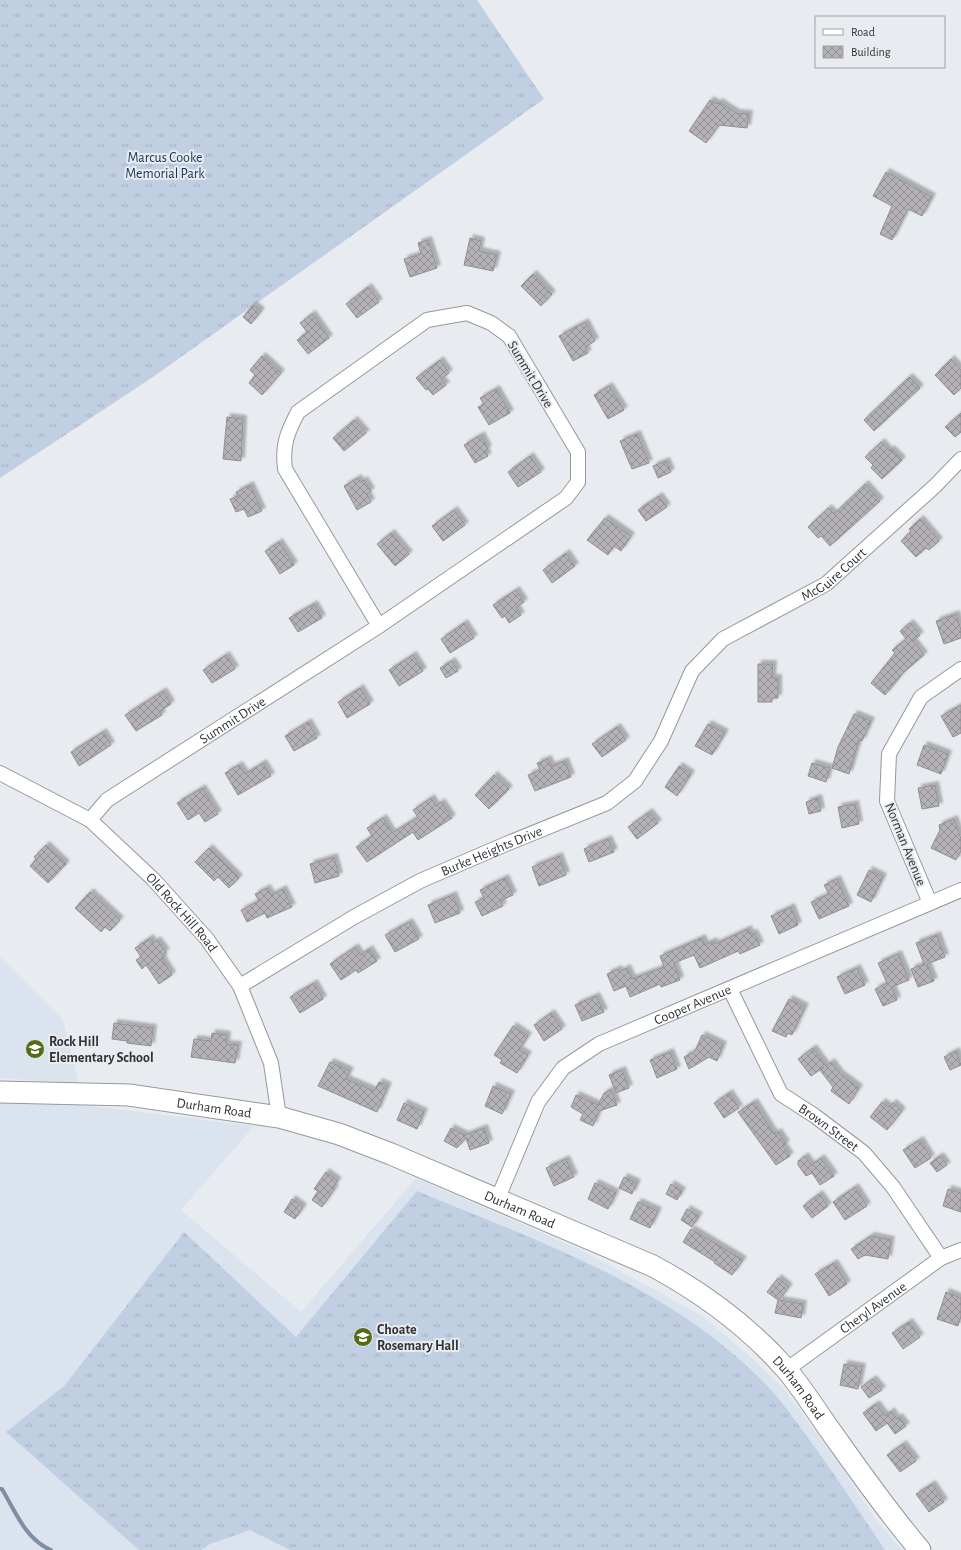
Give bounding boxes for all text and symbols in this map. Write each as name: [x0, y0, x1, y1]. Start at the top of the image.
legend: [815, 16, 945, 68]
text: Road: [851, 26, 875, 38]
text: Building: [851, 46, 891, 58]
park label: Marcus Cooke Memorial Park: [125, 151, 205, 181]
street label: Summit Drive: [505, 339, 555, 410]
street label: McGuire Court: [799, 545, 869, 604]
street label: Summit Drive: [197, 695, 268, 747]
street label: Norman Avenue: [882, 801, 928, 888]
street label: Burke Heights Drive: [439, 824, 544, 879]
street label: Old Rock Hill Road: [143, 871, 220, 955]
street label: Cooper Avenue: [652, 983, 733, 1028]
place label: Rock Hill Elementary School: [49, 1035, 154, 1065]
school or university icon: Rock Hill Elementary School: [24, 1038, 46, 1060]
street label: Durham Road: [175, 1096, 252, 1121]
street label: Brown Street: [796, 1101, 861, 1155]
street label: Durham Road: [482, 1189, 557, 1231]
street label: Cheryl Avenue: [837, 1280, 909, 1337]
place label: Choate Rosemary Hall: [377, 1323, 459, 1353]
school or university icon: Choate Rosemary Hall: [352, 1326, 374, 1348]
street label: Durham Road: [770, 1353, 826, 1422]

